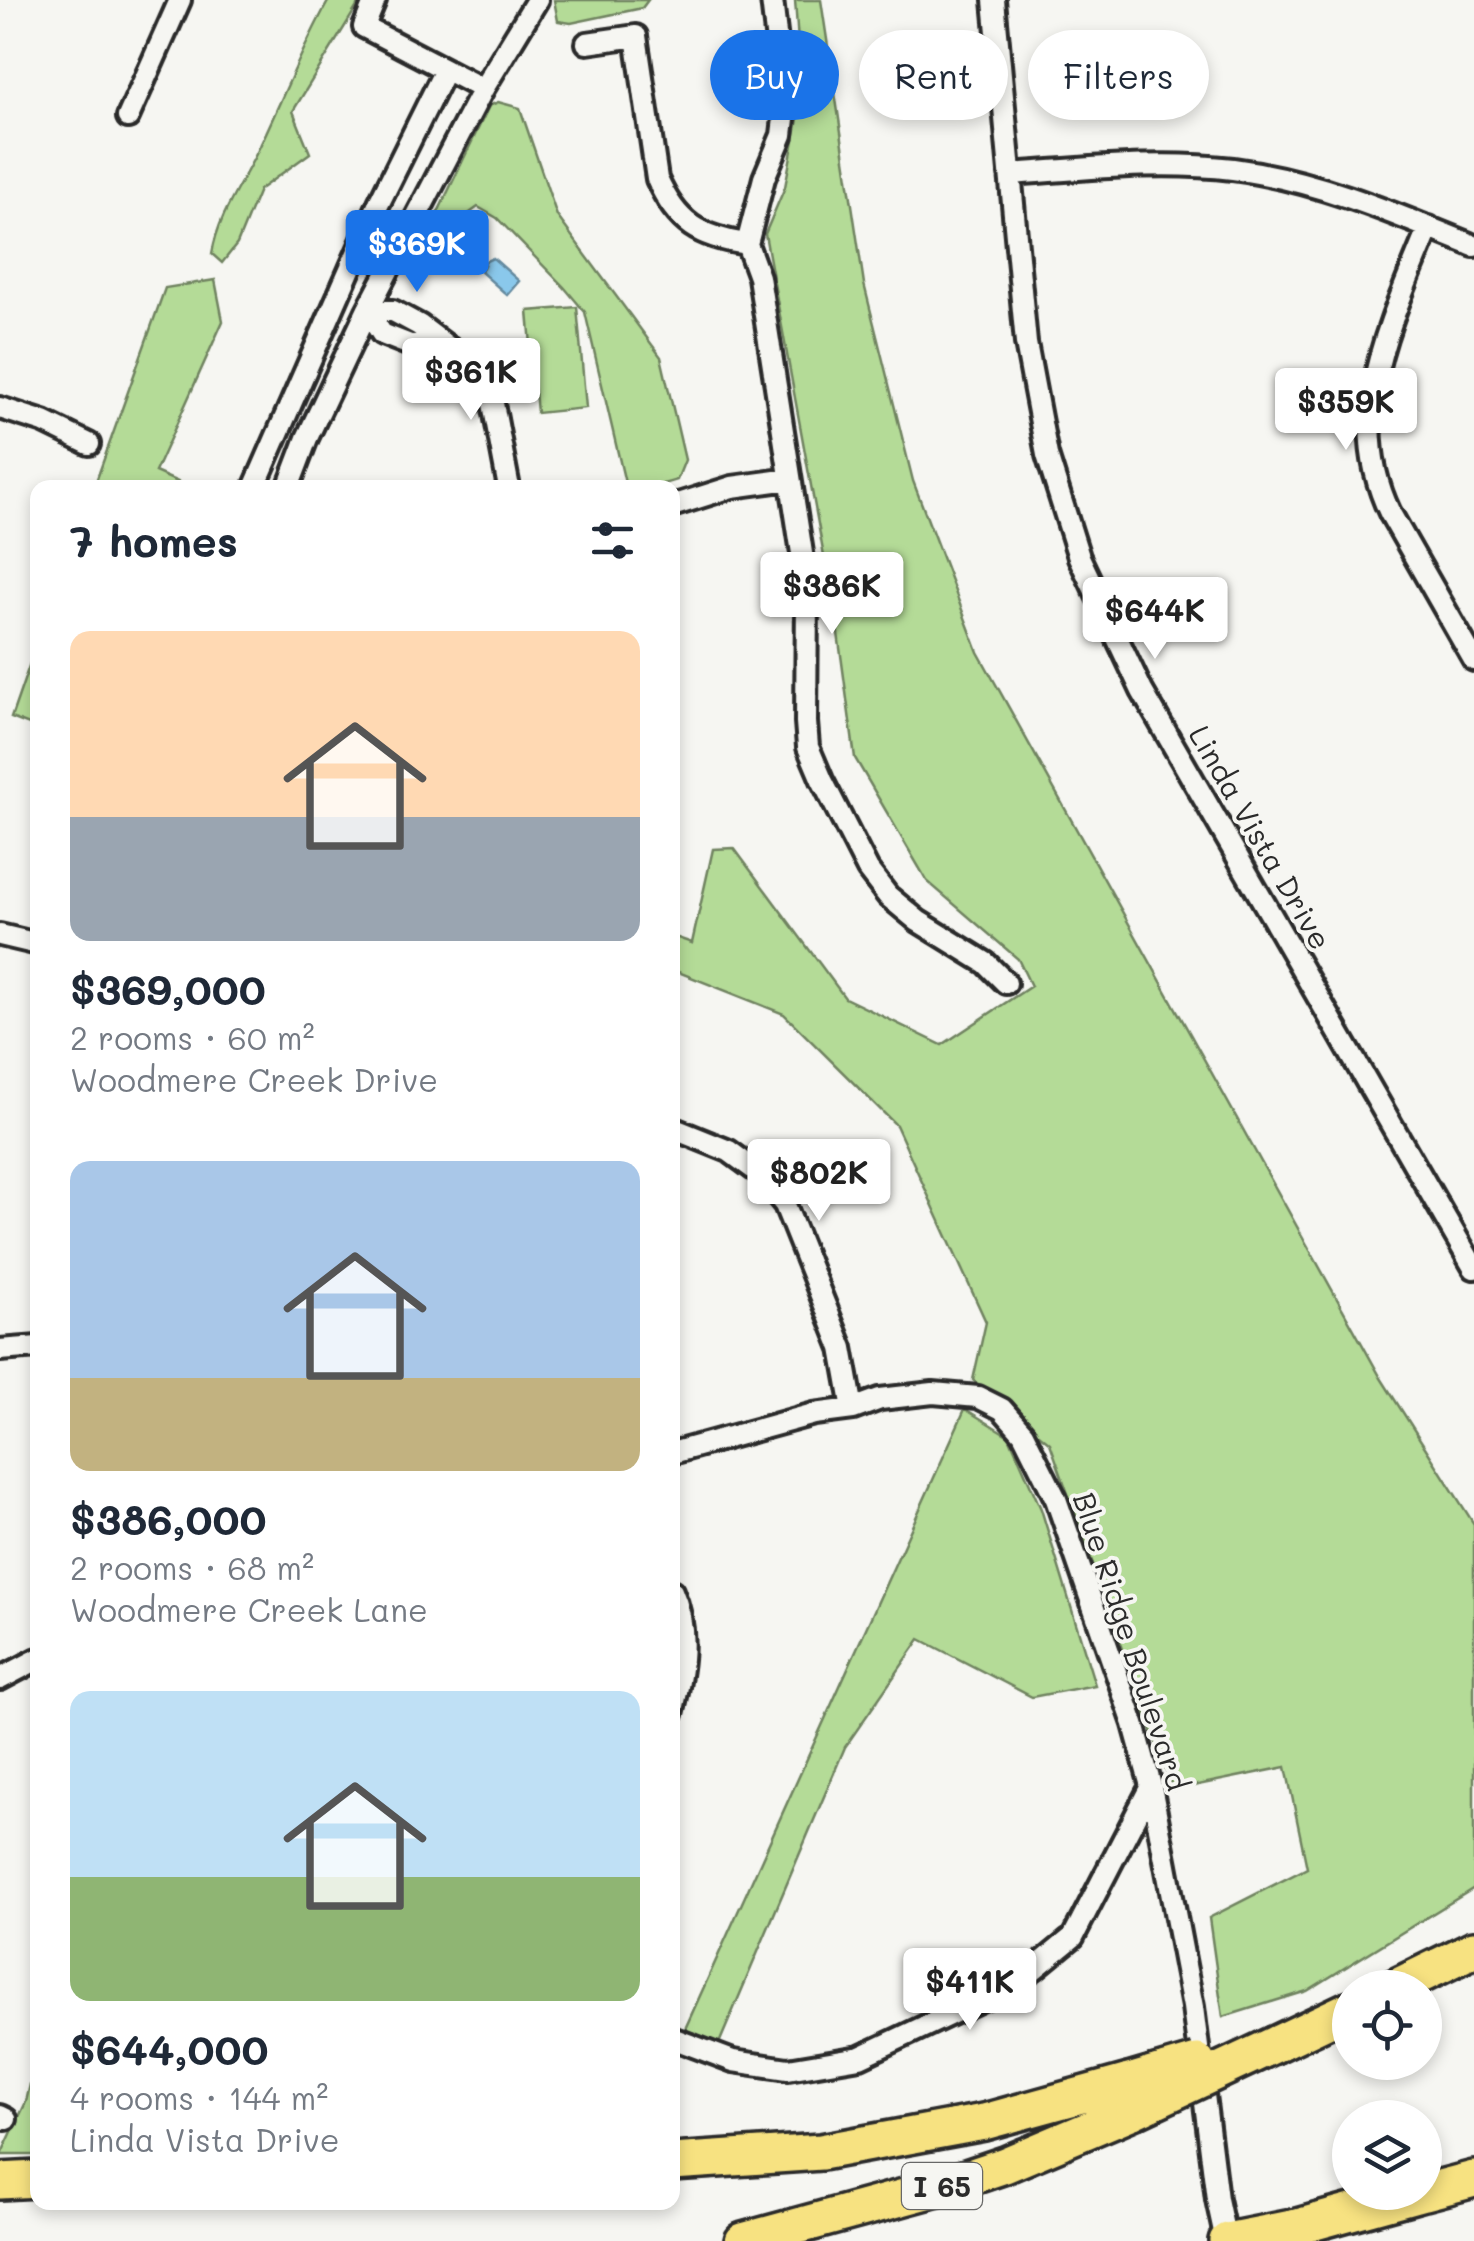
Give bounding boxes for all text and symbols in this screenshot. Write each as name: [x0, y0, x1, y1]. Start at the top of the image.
chip: Buy: [710, 30, 839, 120]
chip: Rent: [859, 30, 1008, 120]
chip: Filters: [1028, 30, 1209, 120]
pin: $369K: [347, 210, 487, 295]
text: $369K: [368, 221, 466, 263]
pin: $361K: [401, 338, 541, 423]
text: $361K: [424, 349, 518, 391]
pin: $359K: [1276, 368, 1416, 453]
text: $359K: [1297, 379, 1395, 421]
text: 7 homes: [70, 513, 238, 568]
icon: filters: [585, 513, 640, 568]
pin: $386K: [762, 552, 902, 637]
text: $386K: [782, 563, 882, 605]
pin: $644K: [1085, 577, 1225, 662]
text: $644K: [1105, 588, 1205, 630]
icon: home: [265, 696, 445, 876]
street label: Linda Vista Drive: [1180, 718, 1342, 956]
text: $369,000: [70, 961, 266, 1016]
text: 2 rooms · 60 m²: [70, 1016, 314, 1058]
text: Woodmere Creek Drive: [70, 1058, 438, 1100]
pin: $802K: [749, 1139, 889, 1224]
text: $802K: [769, 1150, 869, 1192]
icon: home: [265, 1226, 445, 1406]
street label: Blue Ridge Boulevard: [1065, 1487, 1199, 1795]
text: $386,000: [70, 1491, 267, 1546]
text: 2 rooms · 68 m²: [70, 1546, 314, 1588]
text: Woodmere Creek Lane: [70, 1588, 428, 1630]
icon: home: [265, 1756, 445, 1936]
pin: $411K: [900, 1948, 1040, 2033]
text: $411K: [925, 1959, 1015, 2001]
map controls: [1332, 1970, 1442, 2210]
button: locate: [1332, 1970, 1442, 2080]
text: $644,000: [70, 2021, 269, 2076]
text: 4 rooms · 144 m²: [70, 2076, 328, 2118]
button: layers: [1332, 2100, 1442, 2210]
text: Linda Vista Drive: [70, 2118, 340, 2160]
road number: I 65: [902, 2163, 982, 2209]

